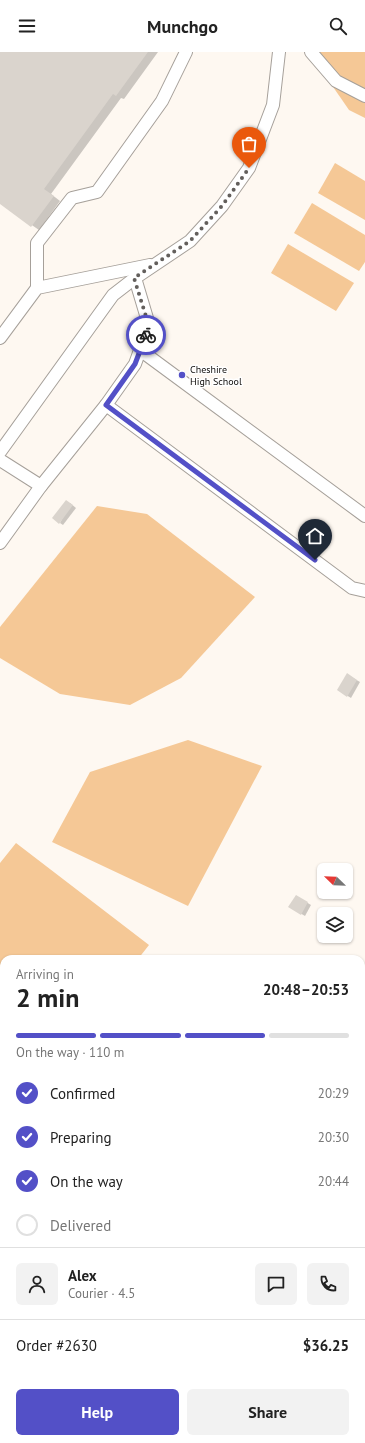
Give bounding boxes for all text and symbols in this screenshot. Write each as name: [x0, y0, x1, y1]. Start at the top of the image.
icon: menu: [16, 15, 38, 37]
text: Munchgo: [147, 15, 218, 38]
icon: search: [327, 15, 349, 37]
pin: [232, 127, 266, 168]
icon: bag: [238, 133, 260, 155]
courier: [126, 315, 166, 355]
icon: bike: [135, 324, 157, 346]
place label: Cheshire High School: [190, 363, 242, 388]
marker: Cheshire High School: [177, 370, 187, 380]
pin: [298, 519, 332, 560]
icon: home: [304, 525, 326, 547]
north arrow: [317, 863, 353, 899]
map controls: [317, 863, 353, 943]
button: layers: [317, 907, 353, 943]
text: Arriving in: [16, 966, 74, 983]
text: 20:48–20:53: [263, 980, 349, 999]
text: 2 min: [16, 981, 79, 1014]
text: On the way · 110 m: [16, 1044, 124, 1061]
icon: check: [16, 1082, 38, 1104]
text: Confirmed: [50, 1084, 115, 1103]
text: 20:29: [318, 1085, 349, 1102]
icon: check: [16, 1126, 38, 1148]
text: Preparing: [50, 1128, 112, 1147]
text: 20:30: [318, 1129, 349, 1146]
icon: check: [16, 1170, 38, 1192]
text: On the way: [50, 1172, 123, 1191]
text: 20:44: [318, 1173, 349, 1190]
text: Delivered: [50, 1216, 111, 1235]
button: person: [16, 1263, 58, 1305]
button: chat: [255, 1263, 297, 1305]
button: phone: [307, 1263, 349, 1305]
text: Alex: [68, 1266, 97, 1285]
text: Courier · 4.5: [68, 1285, 135, 1302]
text: Order #2630: [16, 1336, 97, 1355]
text: $36.25: [303, 1336, 349, 1355]
button: Help: [16, 1389, 179, 1435]
button: Share: [187, 1389, 349, 1435]

